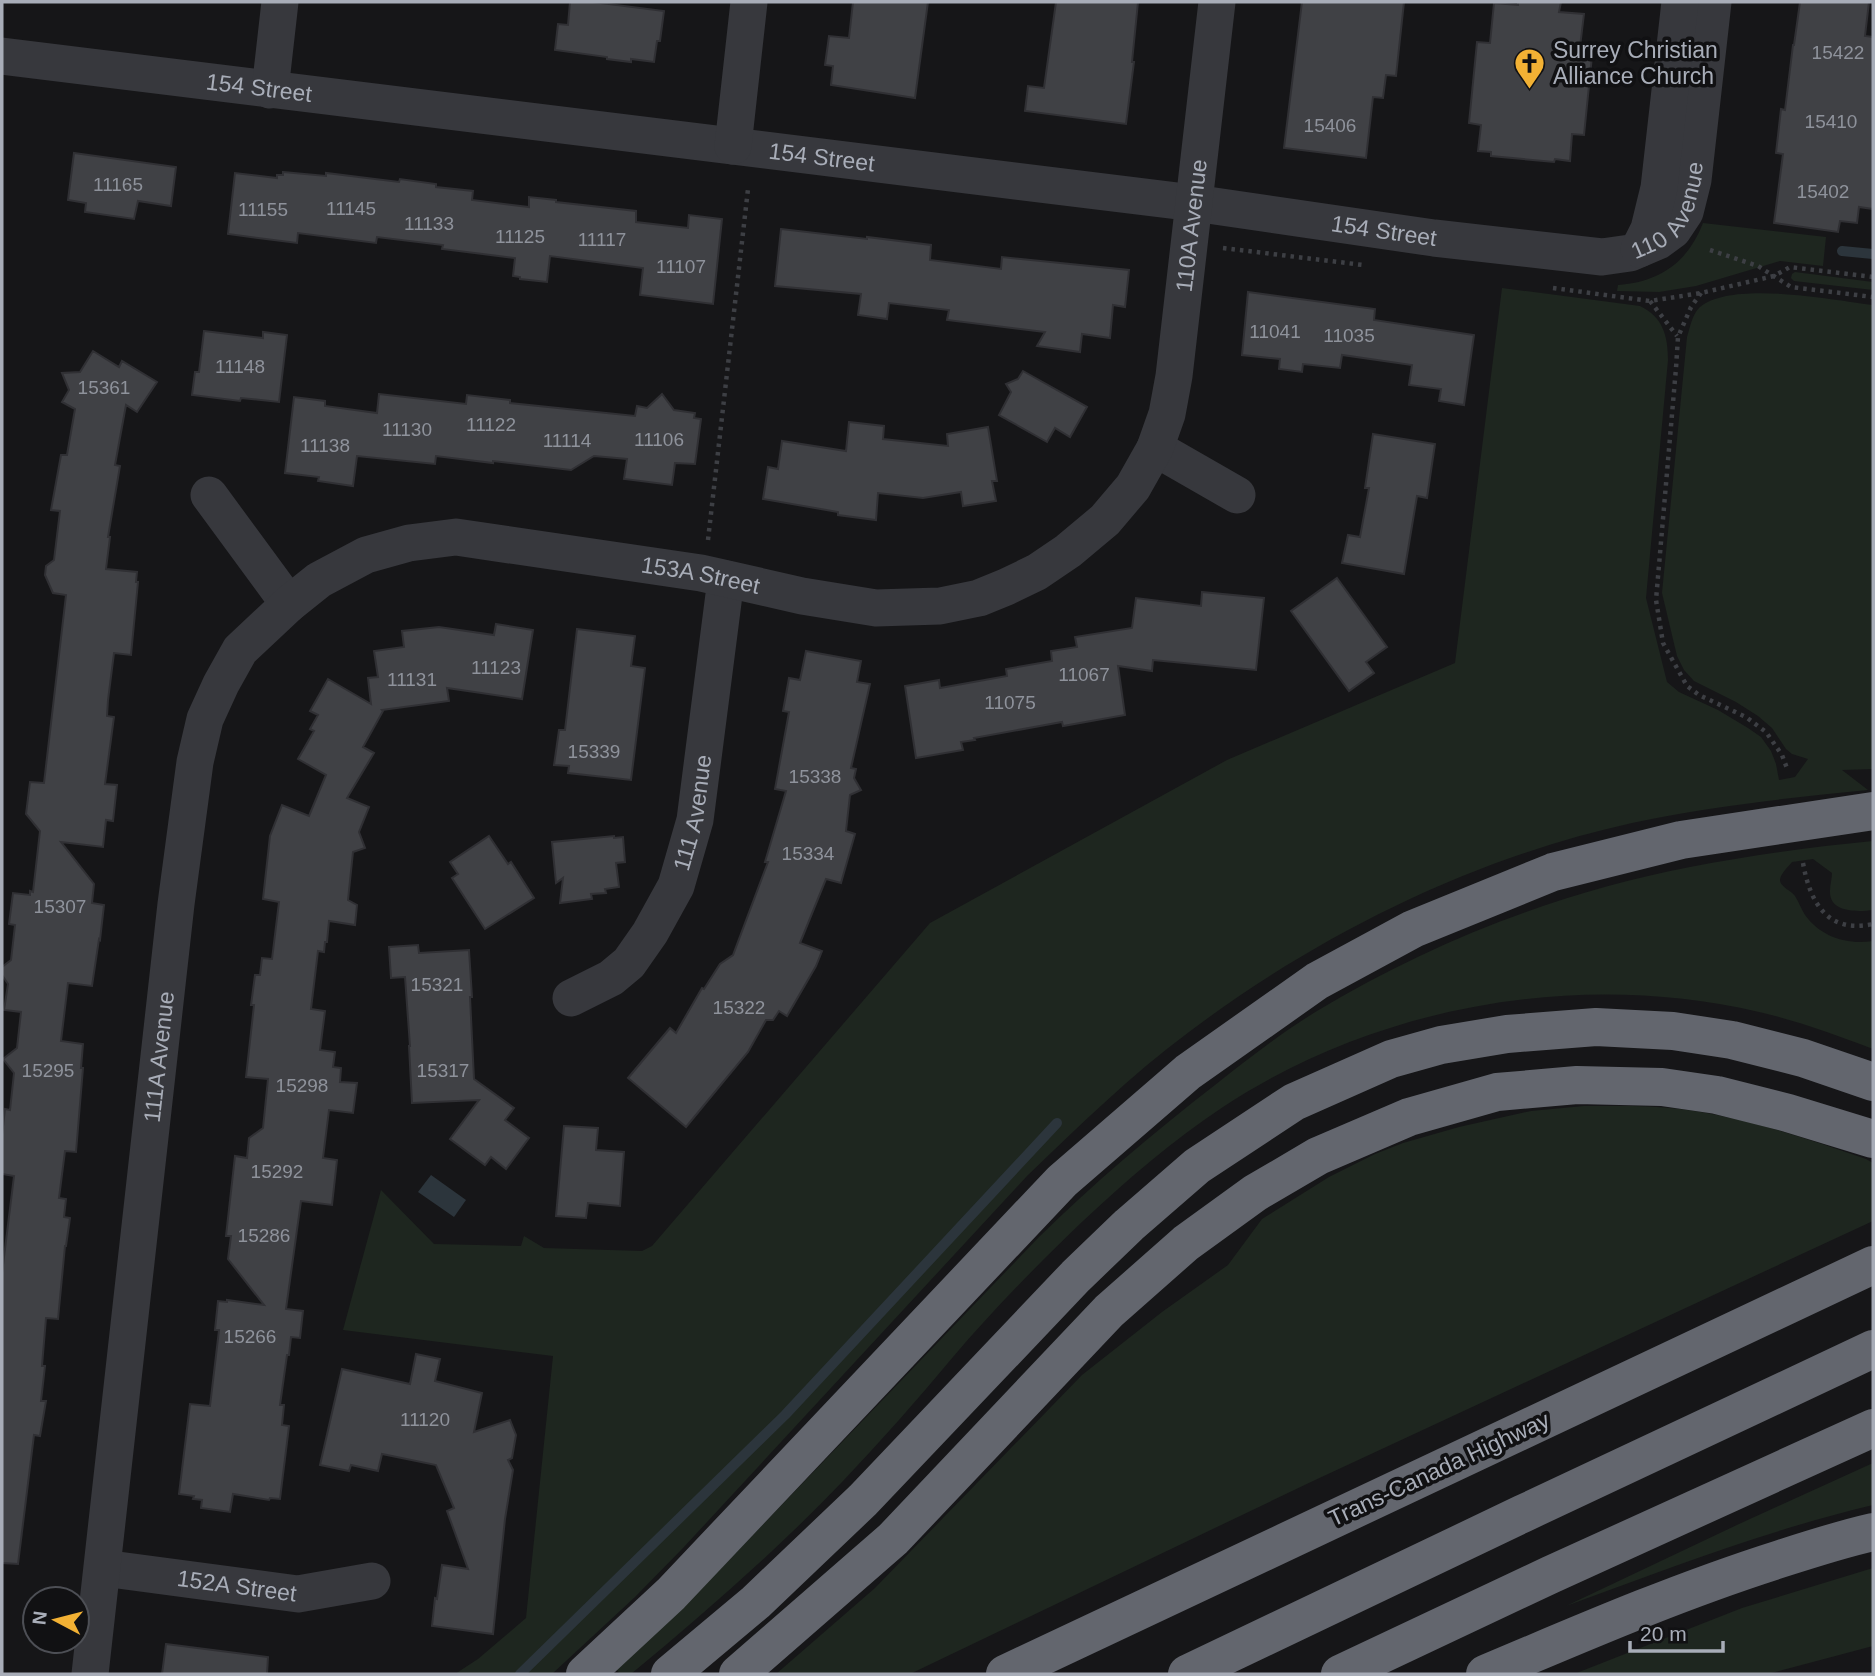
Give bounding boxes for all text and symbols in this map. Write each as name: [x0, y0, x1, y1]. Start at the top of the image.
place label: Surrey Christian Alliance Church: [1553, 37, 1718, 89]
house number: 15422: [1812, 42, 1864, 63]
church icon: Surrey Christian Alliance Church: [1513, 46, 1547, 90]
street label: 154 Street: [205, 68, 314, 107]
house number: 15410: [1805, 111, 1857, 132]
house number: 15406: [1304, 115, 1356, 136]
street label: 154 Street: [768, 138, 877, 177]
street label: 110A Avenue: [1171, 158, 1212, 293]
street label: 110 Avenue: [1627, 161, 1708, 264]
house number: 11165: [93, 174, 143, 195]
house number: 15402: [1797, 181, 1849, 202]
house number: 11145: [326, 198, 376, 219]
house number: 11155: [238, 199, 288, 220]
street label: 154 Street: [1330, 210, 1439, 251]
house number: 11133: [404, 213, 454, 234]
house number: 11125: [495, 226, 545, 247]
house number: 11117: [578, 229, 626, 250]
house number: 11107: [656, 256, 706, 277]
house number: 11041: [1249, 321, 1301, 342]
house number: 11035: [1323, 325, 1375, 346]
house number: 11148: [215, 356, 265, 377]
house number: 15361: [78, 377, 130, 398]
house number: 11122: [466, 414, 516, 435]
house number: 11130: [382, 419, 432, 440]
house number: 11106: [634, 429, 684, 450]
house number: 11114: [543, 430, 592, 451]
house number: 11138: [300, 435, 350, 456]
street label: 153A Street: [639, 551, 763, 599]
house number: 11123: [471, 657, 521, 678]
house number: 11067: [1058, 664, 1110, 685]
house number: 11131: [387, 669, 437, 690]
house number: 11075: [984, 692, 1036, 713]
house number: 15339: [568, 741, 620, 762]
street label: 111 Avenue: [668, 753, 716, 874]
house number: 15338: [789, 766, 841, 787]
house number: 15334: [782, 843, 835, 864]
house number: 15307: [34, 896, 86, 917]
house number: 15321: [411, 974, 463, 995]
street label: 111A Avenue: [139, 990, 179, 1124]
house number: 15322: [713, 997, 765, 1018]
house number: 15295: [22, 1060, 74, 1081]
house number: 15317: [417, 1060, 469, 1081]
house number: 15298: [276, 1075, 328, 1096]
house number: 15292: [251, 1161, 303, 1182]
house number: 15286: [238, 1225, 290, 1246]
house number: 15266: [224, 1326, 276, 1347]
street label: Trans-Canada Highway: [1324, 1406, 1554, 1532]
house number: 11120: [400, 1409, 450, 1430]
street label: 152A Street: [176, 1565, 299, 1607]
north arrow: [21, 1585, 91, 1655]
text: N: [28, 1610, 51, 1626]
scale bar: [1630, 1610, 1723, 1654]
text: 20 m: [1640, 1622, 1687, 1645]

